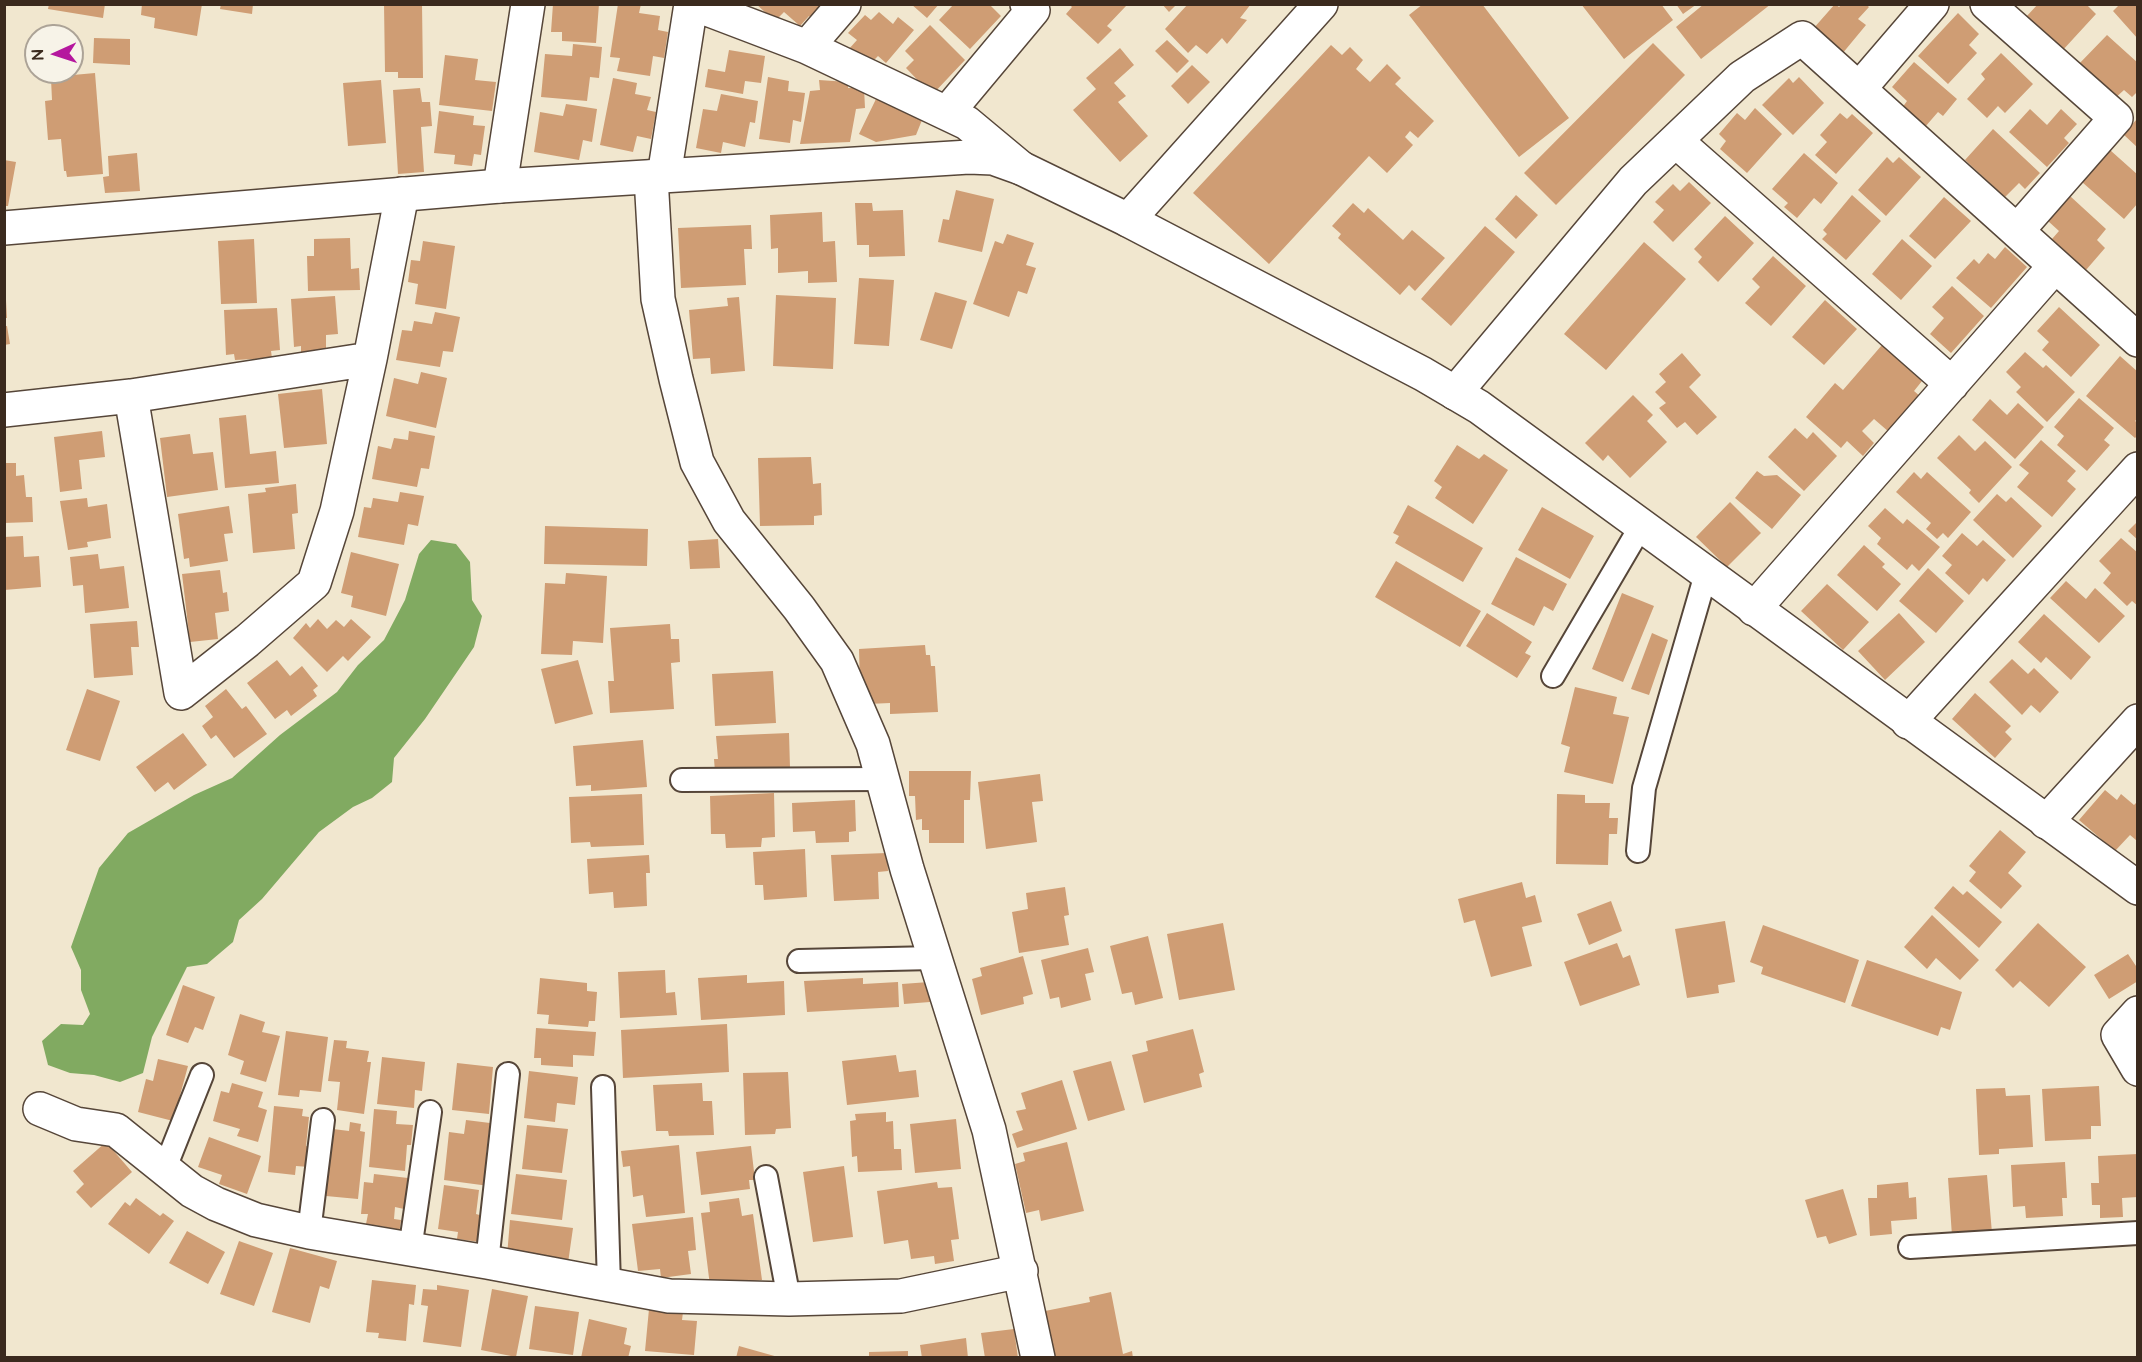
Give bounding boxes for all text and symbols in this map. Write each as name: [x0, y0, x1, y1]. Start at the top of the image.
north arrow: [24, 24, 84, 84]
text: N: [27, 49, 49, 60]

